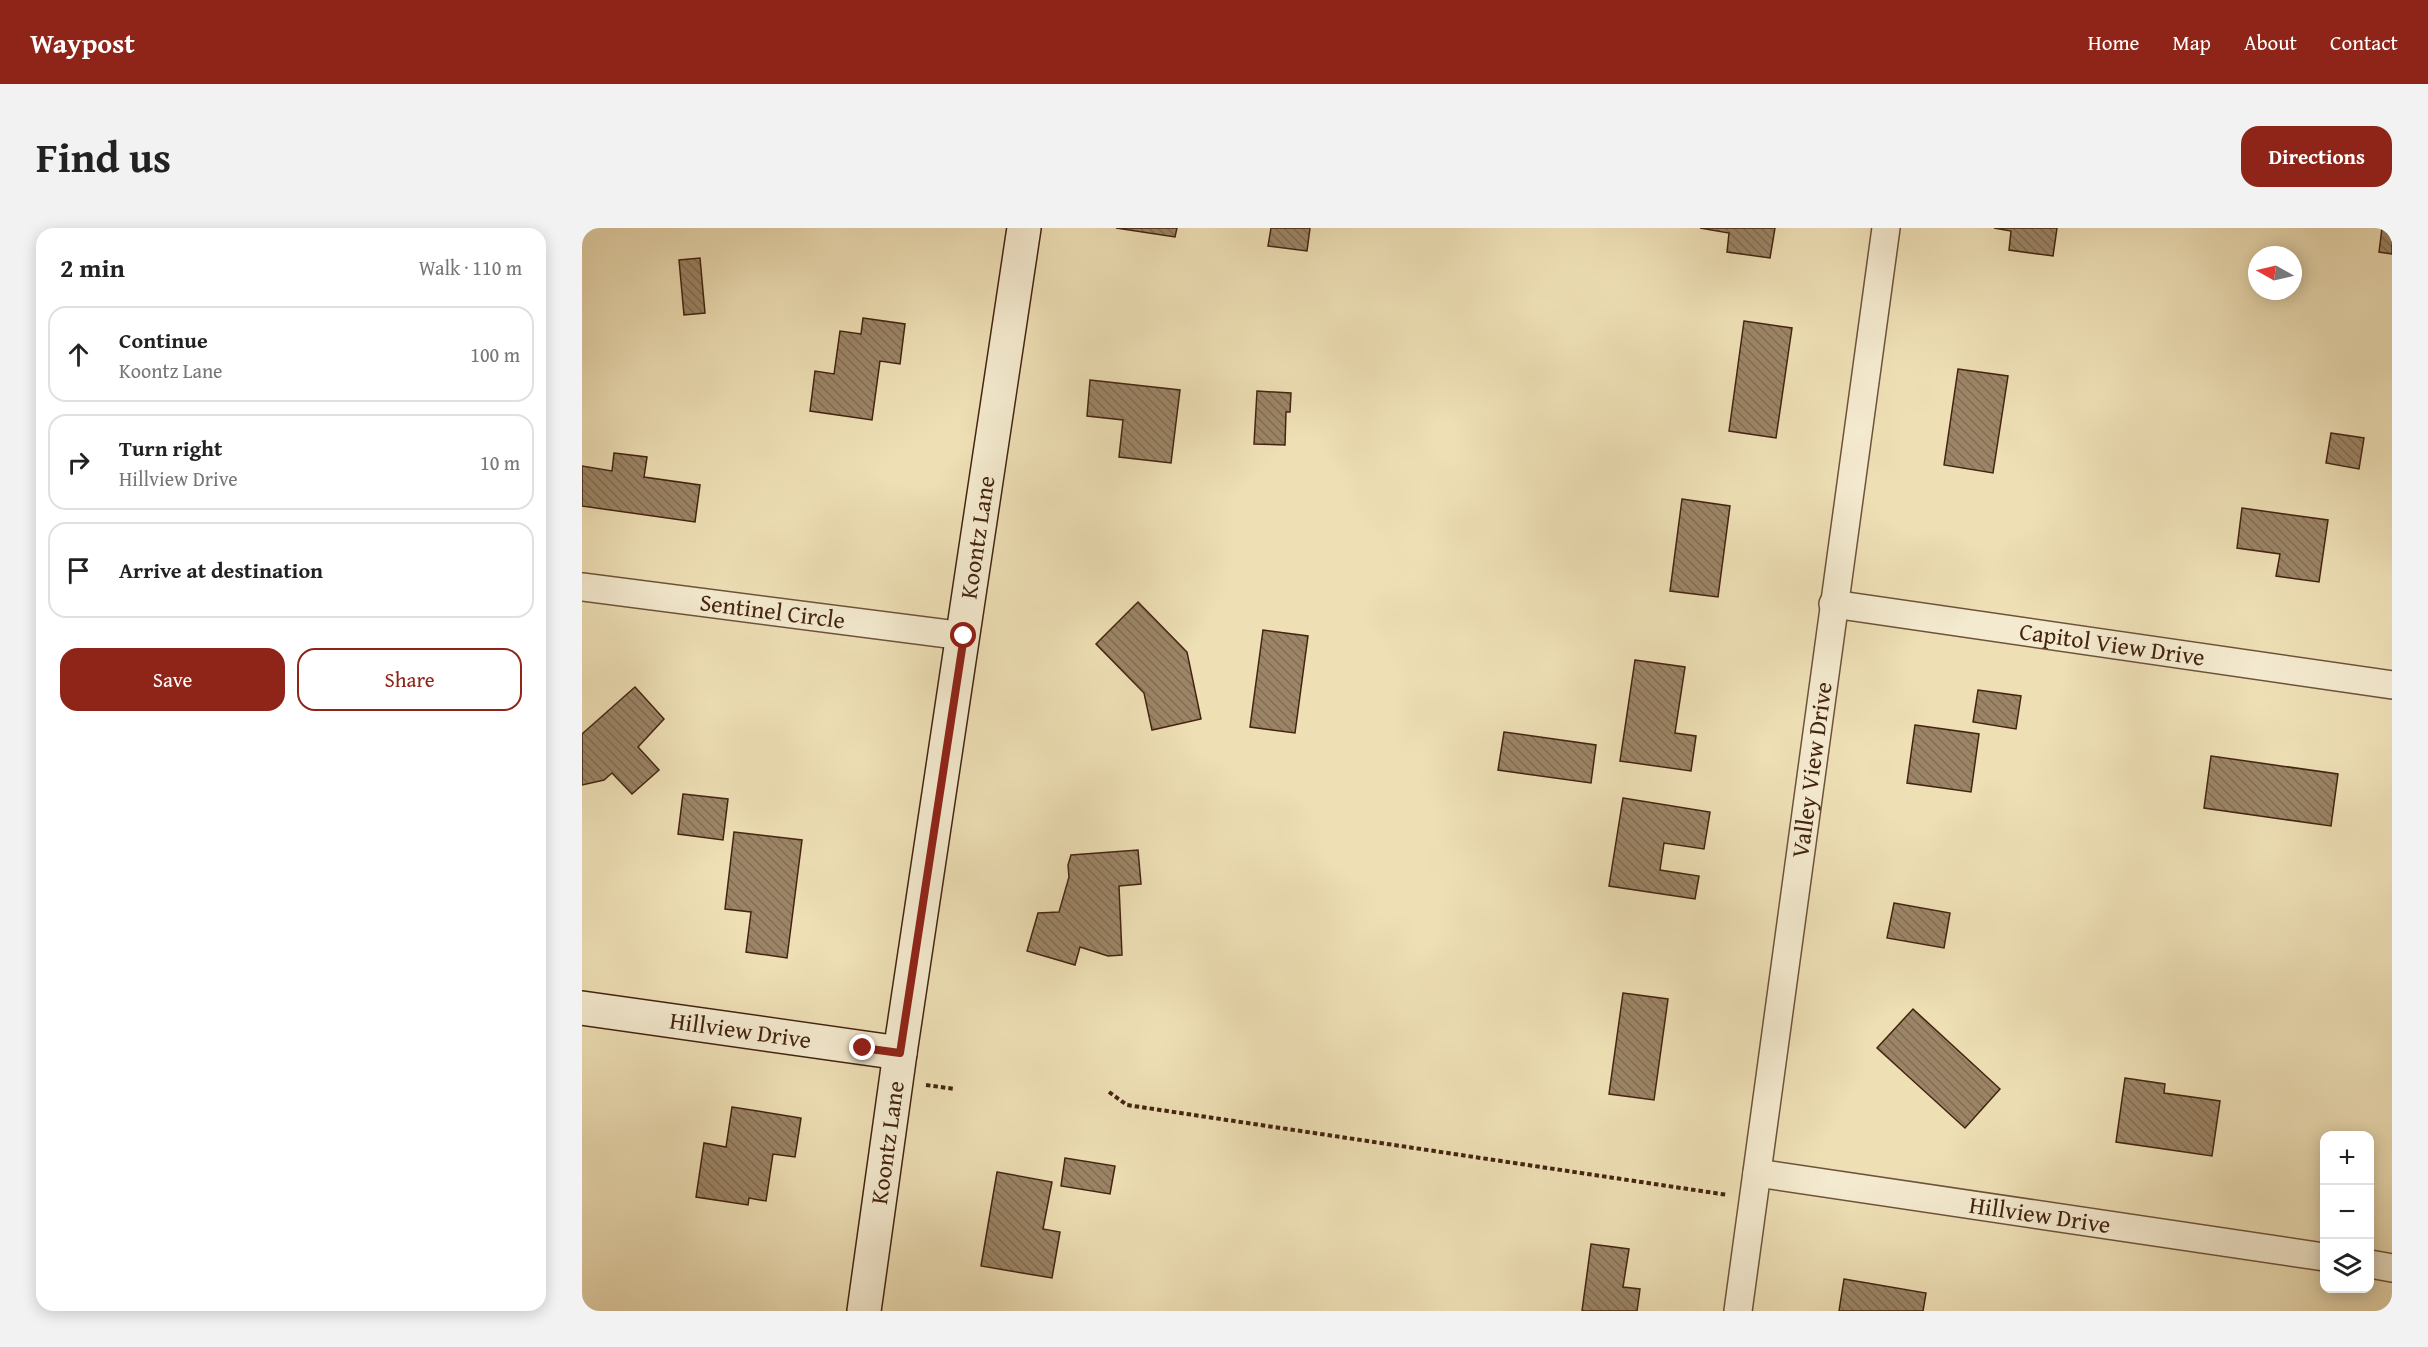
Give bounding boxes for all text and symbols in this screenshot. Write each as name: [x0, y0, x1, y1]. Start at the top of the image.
text: Waypost: [30, 22, 135, 63]
text: Home: [2088, 27, 2139, 58]
text: Map: [2172, 27, 2211, 58]
text: About: [2244, 27, 2297, 58]
text: Contact: [2330, 27, 2398, 58]
text: Find us: [36, 126, 171, 187]
button: Directions: [2241, 126, 2392, 187]
north arrow: [2248, 246, 2302, 300]
text: 2 min: [60, 248, 125, 287]
text: Walk · 110 m: [419, 253, 522, 282]
text: Continue: [119, 324, 208, 356]
icon: ahead: [62, 338, 95, 371]
text: 100 m: [470, 340, 520, 369]
text: Koontz Lane: [119, 356, 223, 385]
text: Turn right: [119, 432, 222, 464]
icon: right: [62, 446, 95, 479]
text: 10 m: [480, 448, 520, 477]
text: Hillview Drive: [119, 464, 238, 493]
street label: Koontz Lane: [950, 473, 1004, 601]
icon: arrive: [62, 554, 95, 587]
text: Arrive at destination: [119, 554, 323, 586]
street label: Sentinel Circle: [698, 584, 847, 638]
street label: Capitol View Drive: [2017, 613, 2207, 675]
route start: [950, 622, 976, 648]
button: Save: [60, 648, 285, 711]
button: Share: [297, 648, 522, 711]
street label: Valley View Drive: [1782, 680, 1841, 860]
street label: Hillview Drive: [668, 1003, 813, 1057]
route end: [849, 1034, 875, 1060]
street label: Koontz Lane: [861, 1079, 913, 1207]
map controls: [2320, 1131, 2374, 1293]
button: +: [2320, 1131, 2374, 1185]
button: −: [2320, 1185, 2374, 1239]
street label: Hillview Drive: [1967, 1187, 2113, 1242]
button: layers: [2320, 1239, 2374, 1293]

